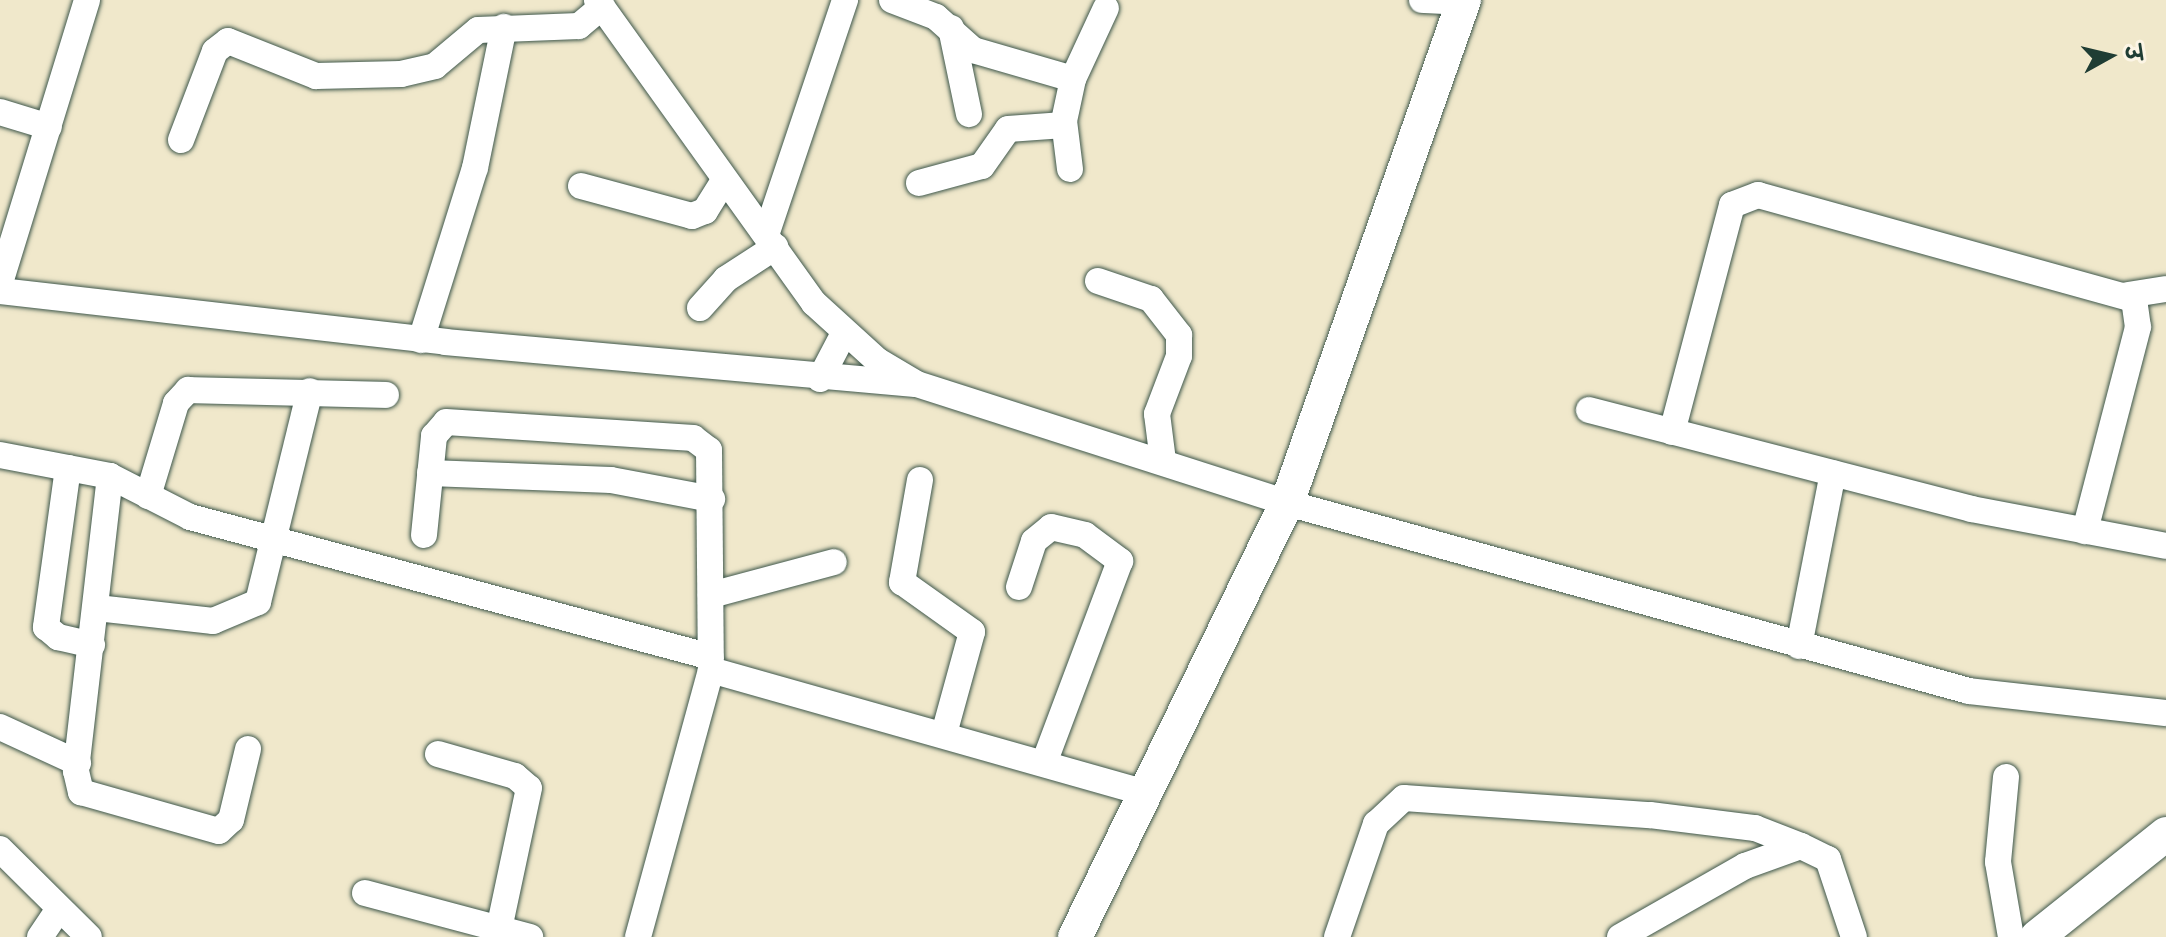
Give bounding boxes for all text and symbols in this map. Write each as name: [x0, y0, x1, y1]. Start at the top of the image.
north arrow: [2070, 16, 2150, 96]
text: उ: [2118, 43, 2150, 62]

